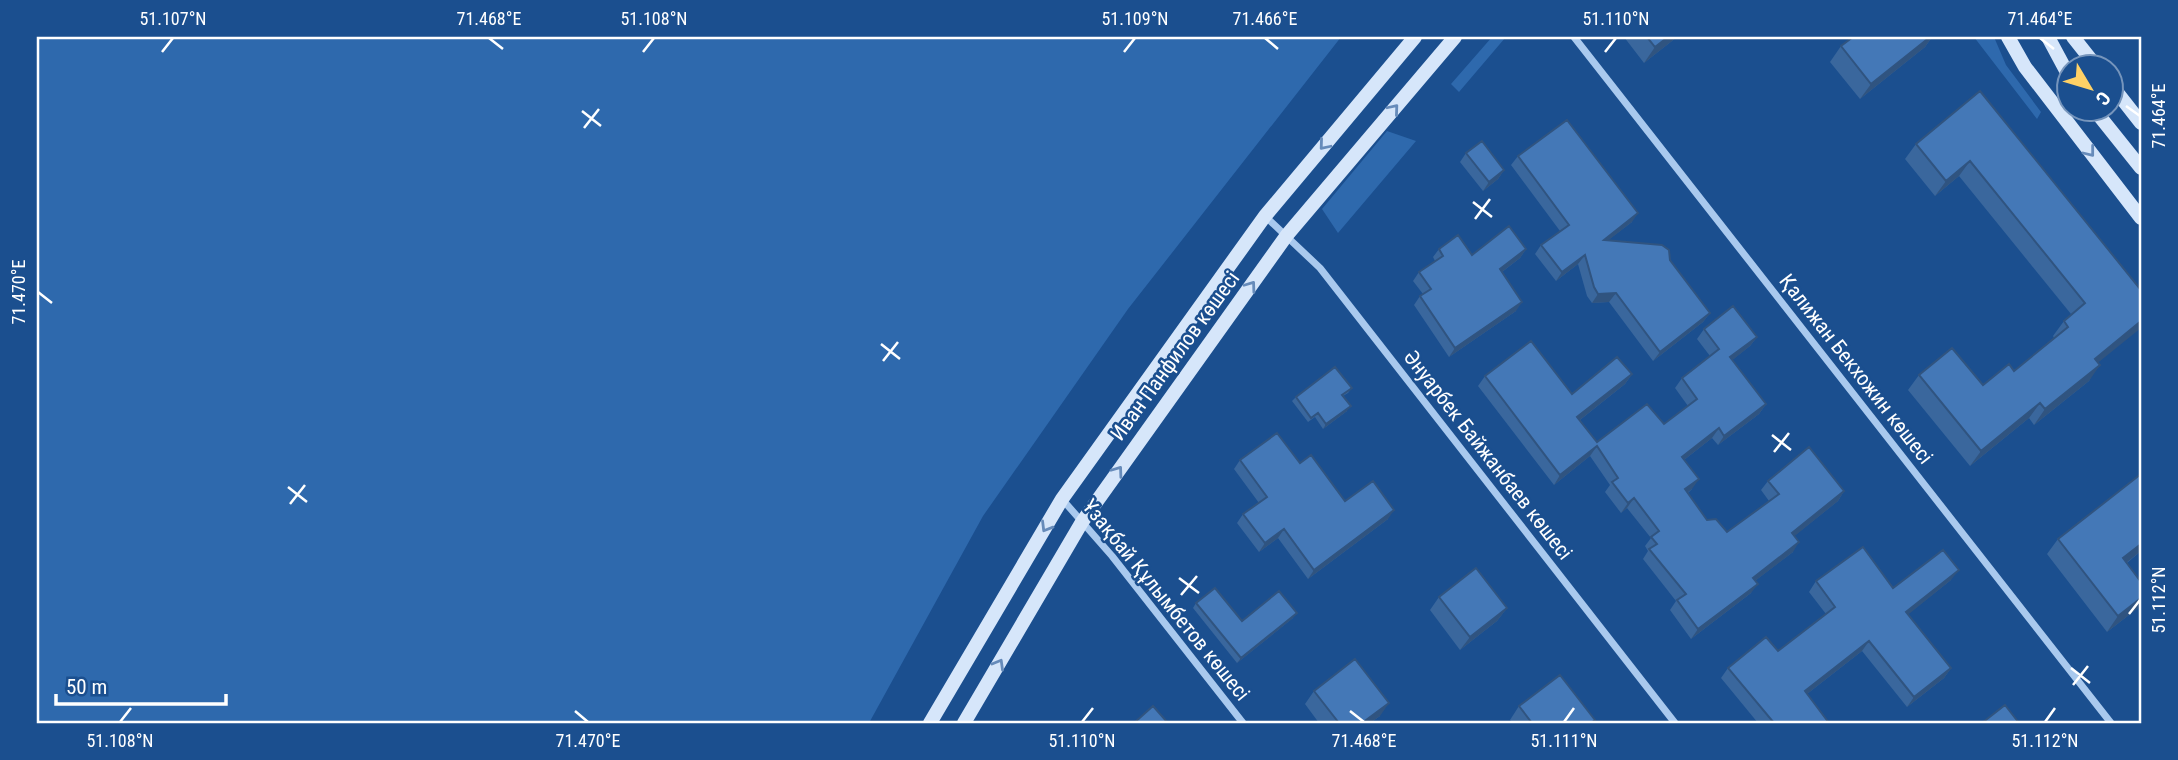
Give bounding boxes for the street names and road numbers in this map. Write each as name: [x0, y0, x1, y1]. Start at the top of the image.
street label: Иван Панфилов көшесі: [1106, 267, 1244, 445]
street label: Қалижан Бекхожин көшесі: [1774, 269, 1938, 469]
street label: Әнуарбек Байжанбаев көшесі: [1399, 346, 1577, 564]
street label: Ұзақбай Құлымбетов көшесі: [1077, 495, 1255, 705]

